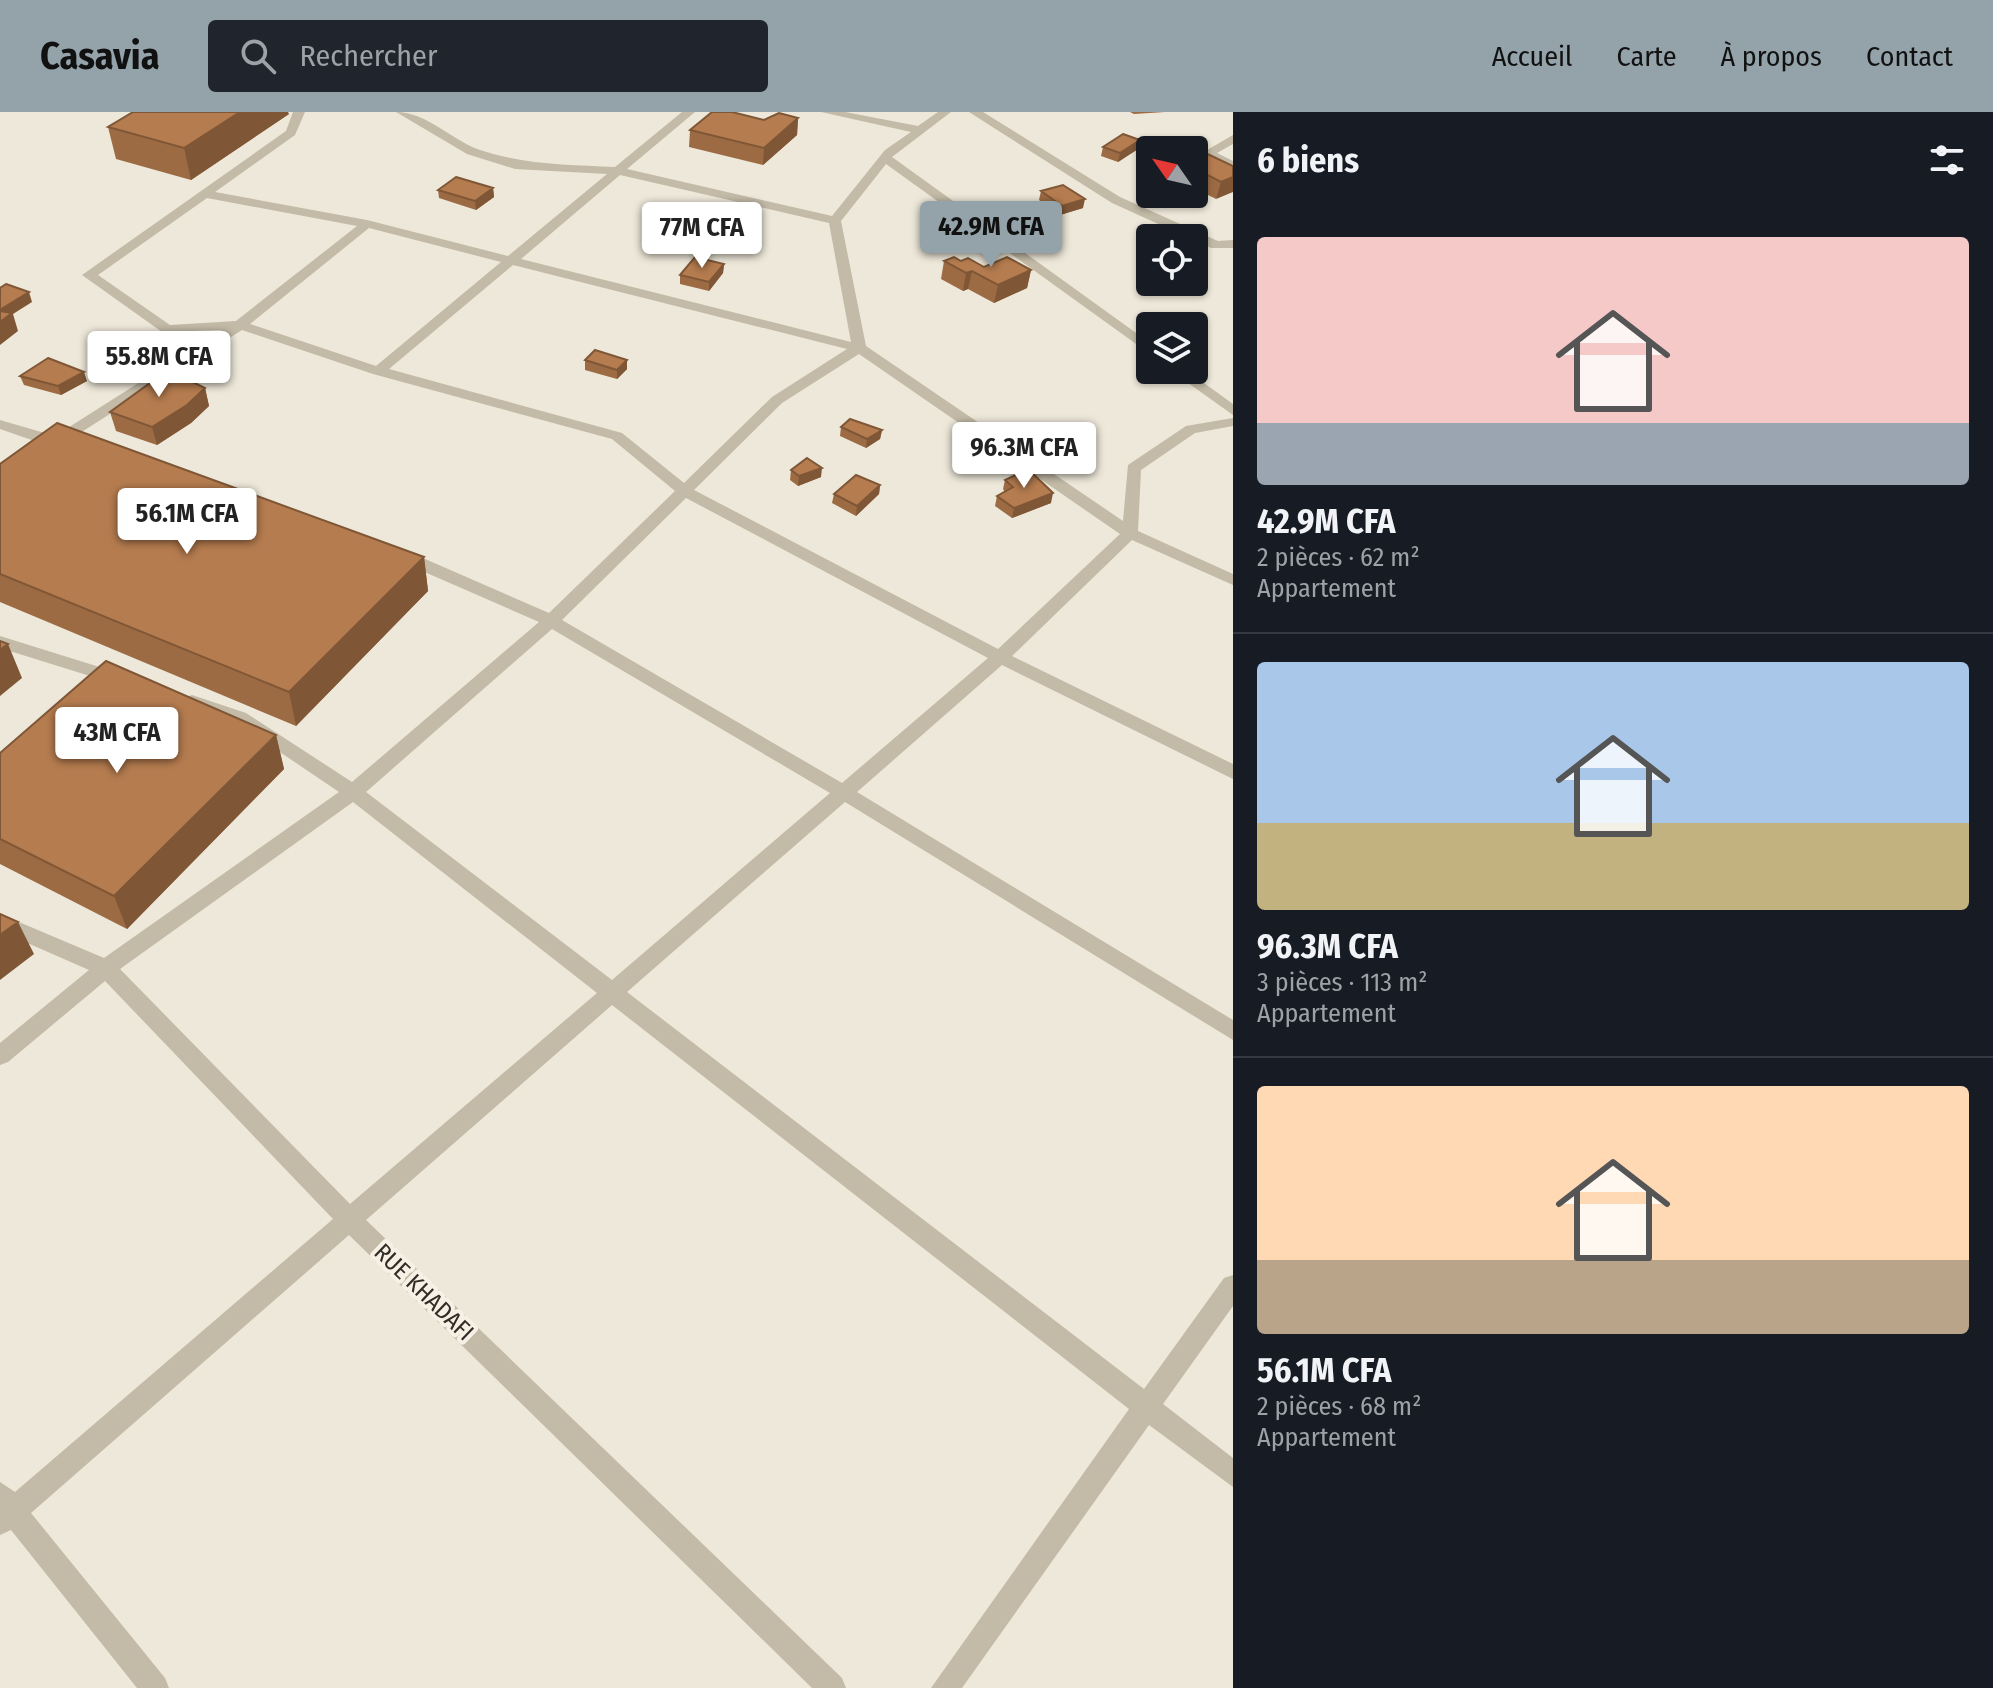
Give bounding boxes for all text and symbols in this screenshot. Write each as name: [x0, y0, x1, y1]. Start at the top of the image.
search box: [208, 20, 768, 92]
text: Casavia: [40, 33, 160, 79]
icon: search: [236, 34, 280, 78]
text: Rechercher: [300, 38, 437, 74]
text: Accueil: [1492, 40, 1573, 73]
text: Carte: [1617, 40, 1677, 73]
text: À propos: [1721, 40, 1822, 73]
text: Contact: [1866, 40, 1953, 73]
north arrow: [1136, 136, 1208, 208]
map controls: [1136, 136, 1208, 384]
icon: filters: [1925, 138, 1969, 182]
text: 6 biens: [1257, 140, 1359, 181]
pin: 42.9M CFA: [899, 201, 1083, 269]
pin: 77M CFA: [628, 202, 776, 270]
text: 42.9M CFA: [938, 211, 1044, 242]
text: 77M CFA: [660, 212, 744, 243]
button: locate: [1136, 224, 1208, 296]
icon: home: [1541, 289, 1685, 433]
button: layers: [1136, 312, 1208, 384]
pin: 55.8M CFA: [67, 331, 251, 399]
text: 55.8M CFA: [105, 341, 213, 372]
pin: 96.3M CFA: [932, 422, 1116, 490]
text: 96.3M CFA: [970, 432, 1078, 463]
pin: 56.1M CFA: [95, 488, 279, 556]
text: 56.1M CFA: [136, 498, 238, 529]
text: 42.9M CFA: [1257, 501, 1396, 542]
text: 2 pièces · 62 m²: [1257, 542, 1420, 573]
text: Appartement: [1257, 573, 1396, 604]
pin: 43M CFA: [43, 707, 191, 775]
icon: home: [1541, 714, 1685, 858]
text: 43M CFA: [73, 717, 161, 748]
text: 96.3M CFA: [1257, 926, 1398, 967]
text: 3 pièces · 113 m²: [1257, 967, 1427, 998]
text: Appartement: [1257, 998, 1396, 1029]
icon: home: [1541, 1138, 1685, 1282]
street label: RUE KHADAFI: [369, 1238, 479, 1346]
text: 56.1M CFA: [1257, 1350, 1391, 1391]
text: 2 pièces · 68 m²: [1257, 1391, 1421, 1422]
text: Appartement: [1257, 1422, 1396, 1453]

